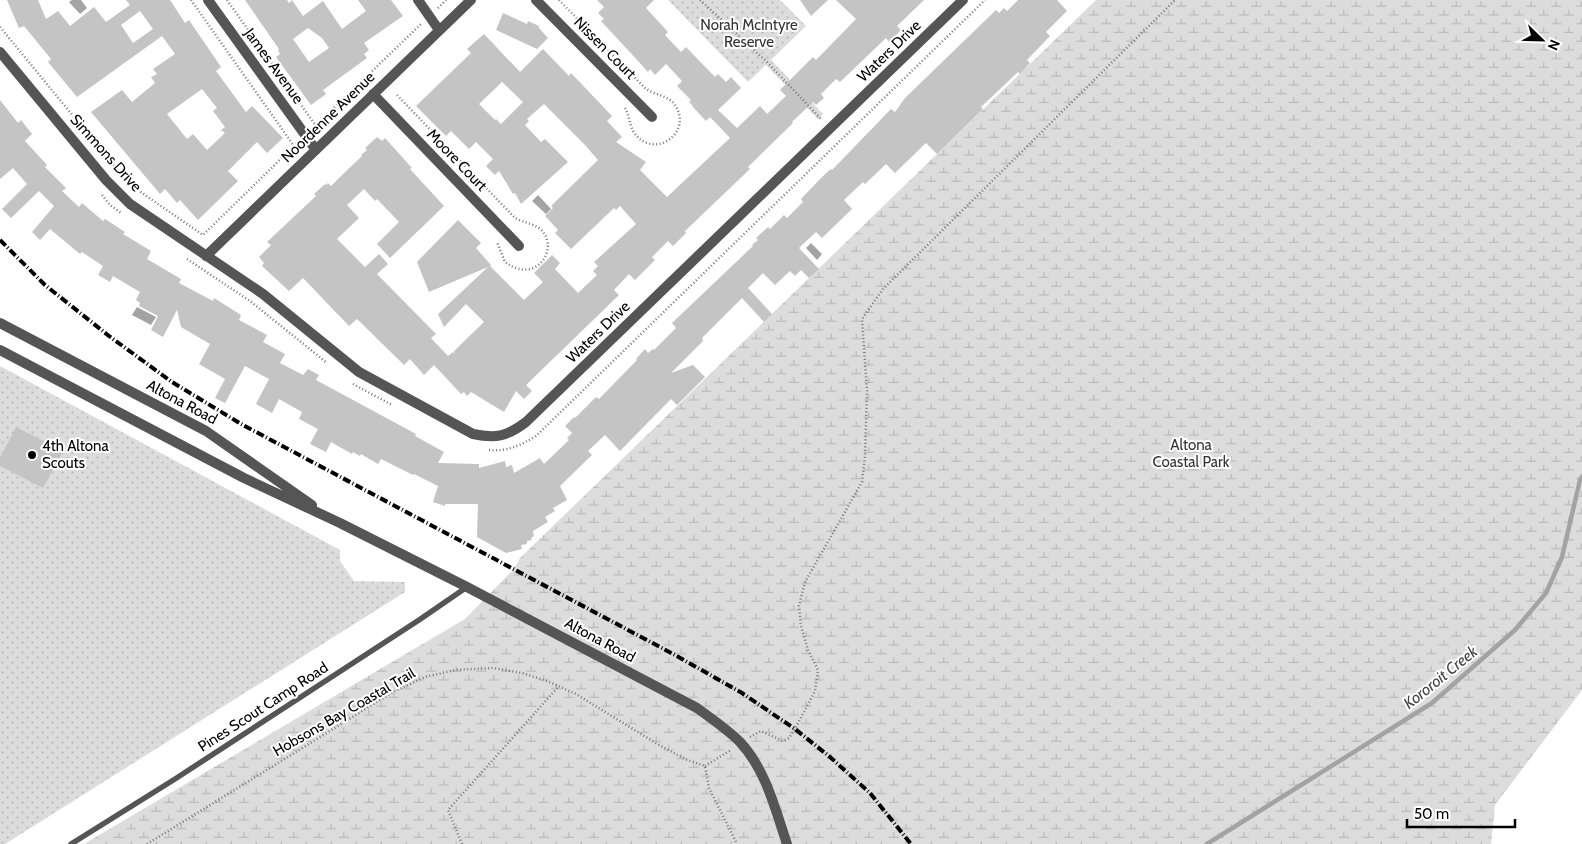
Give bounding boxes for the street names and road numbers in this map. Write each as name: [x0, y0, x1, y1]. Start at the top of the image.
street label: Nissen Court: [570, 13, 640, 83]
street label: Waters Drive: [854, 16, 925, 86]
street label: James Avenue: [240, 24, 308, 107]
street label: Noordenne Avenue: [278, 68, 379, 166]
street label: Simmons Drive: [67, 111, 146, 196]
street label: Moore Court: [423, 125, 491, 195]
street label: Waters Drive: [563, 297, 634, 367]
street label: Altona Road: [144, 376, 220, 428]
street label: Altona Road: [562, 614, 638, 666]
street label: Pines Scout Camp Road: [195, 658, 331, 756]
street label: Hobsons Bay Coastal Trail: [270, 664, 419, 760]

